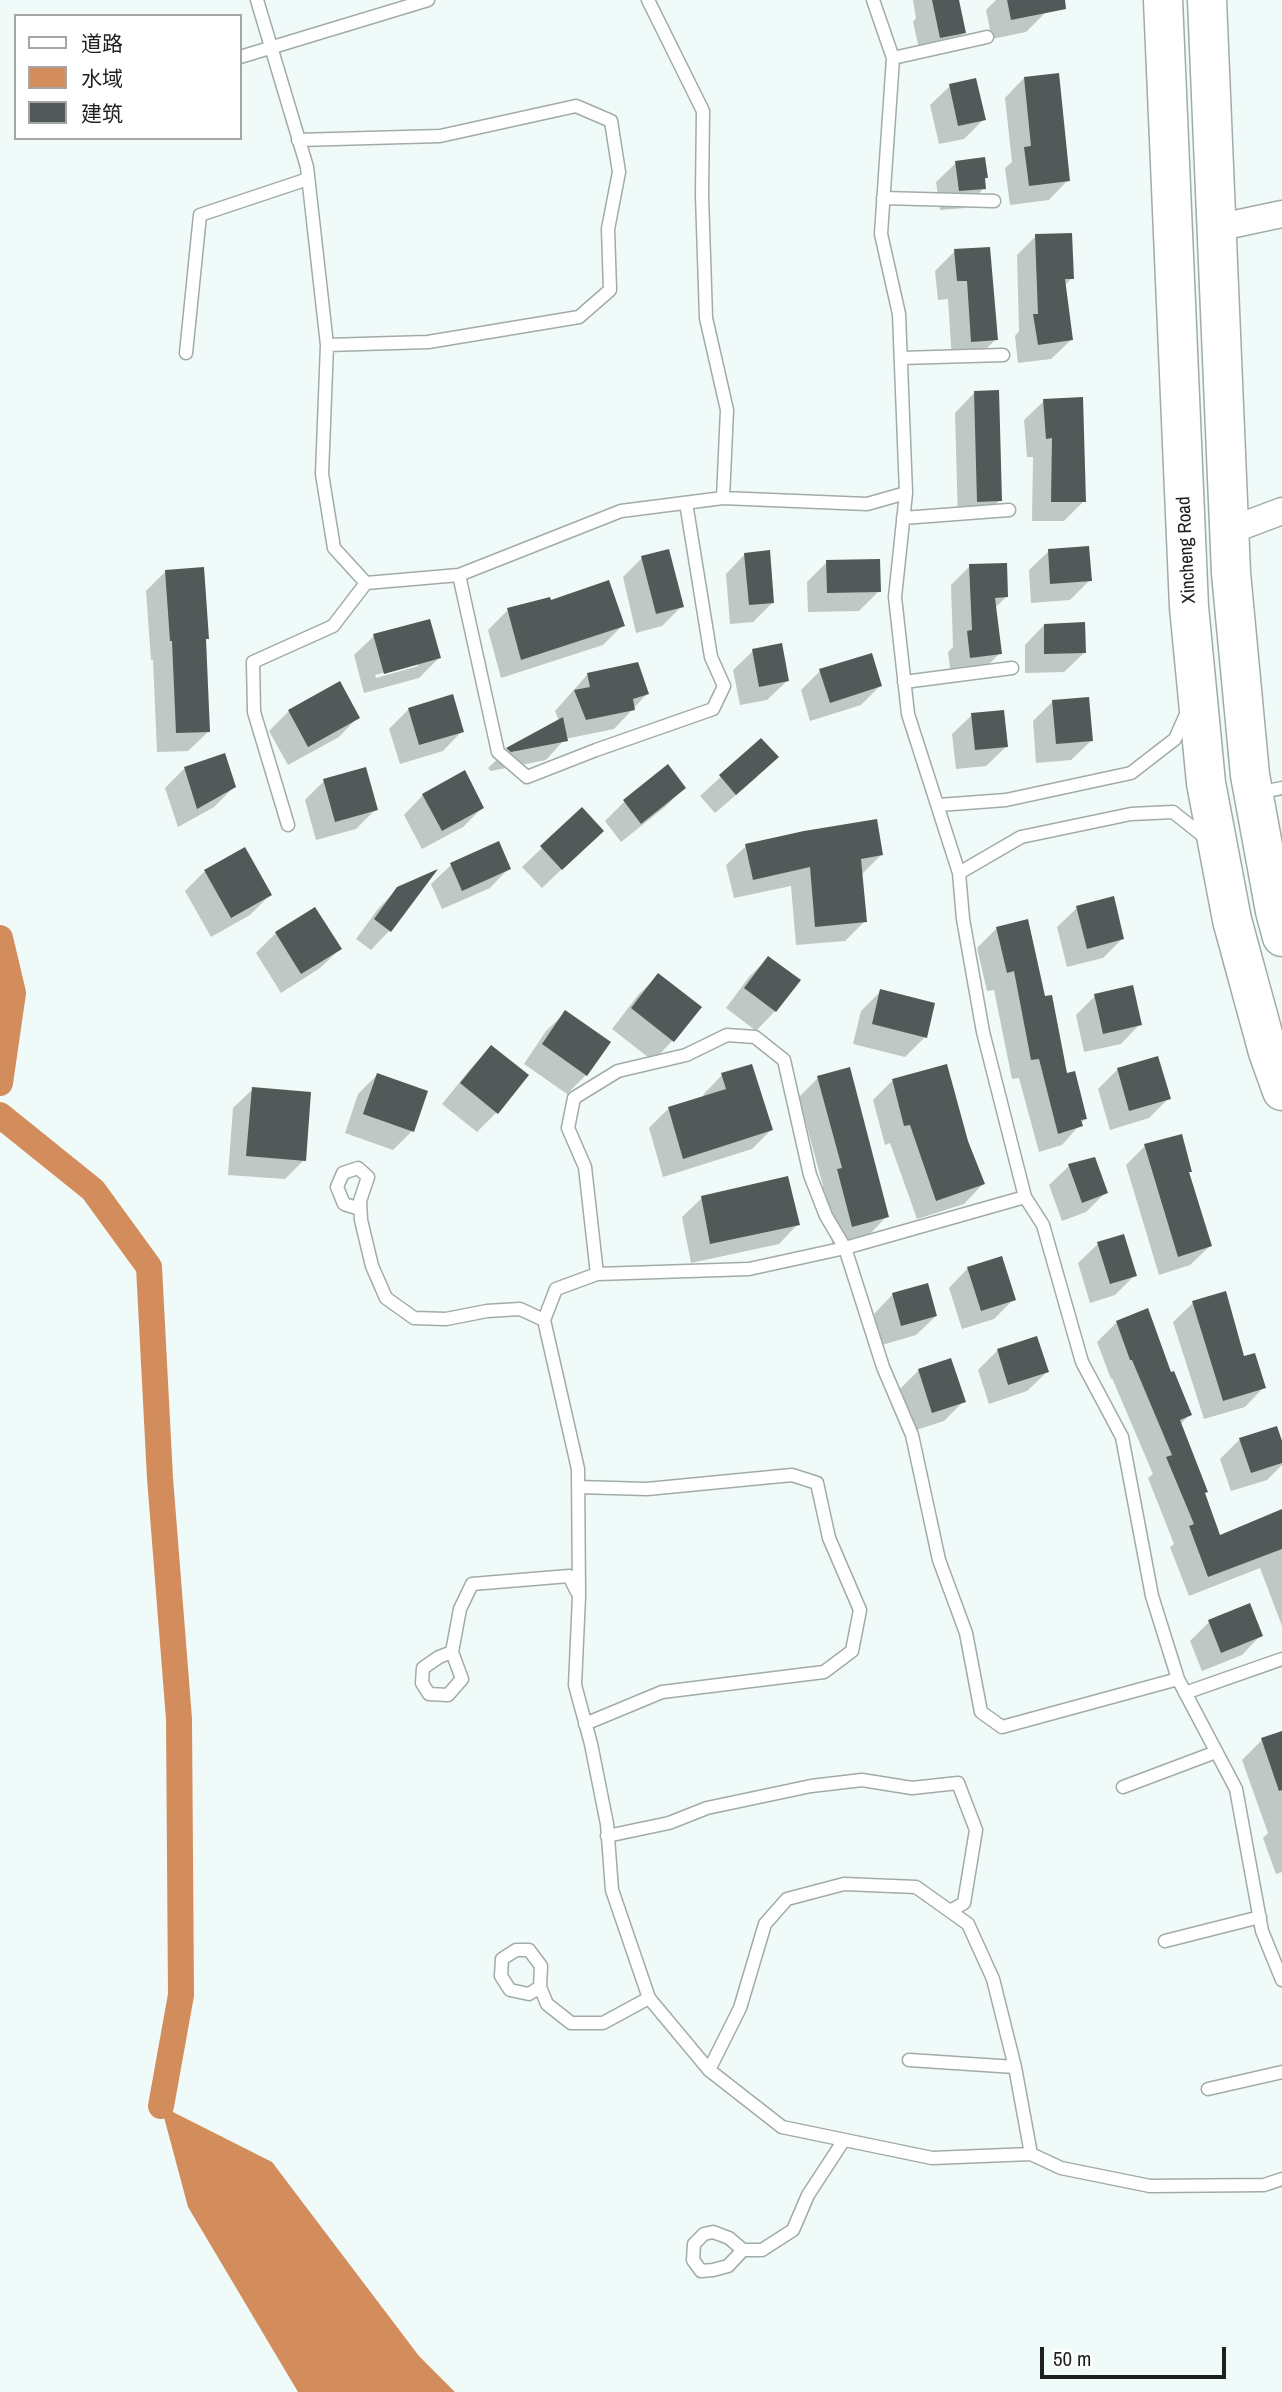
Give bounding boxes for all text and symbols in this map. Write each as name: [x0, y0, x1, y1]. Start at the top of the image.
legend: [14, 14, 242, 140]
text: 道路: [81, 29, 123, 58]
text: 水域: [81, 64, 123, 93]
text: 建筑: [81, 99, 123, 128]
street label: Xincheng Road: [1173, 496, 1201, 604]
scale bar: [1044, 2332, 1230, 2376]
text: 50 m: [1053, 2344, 1091, 2373]

